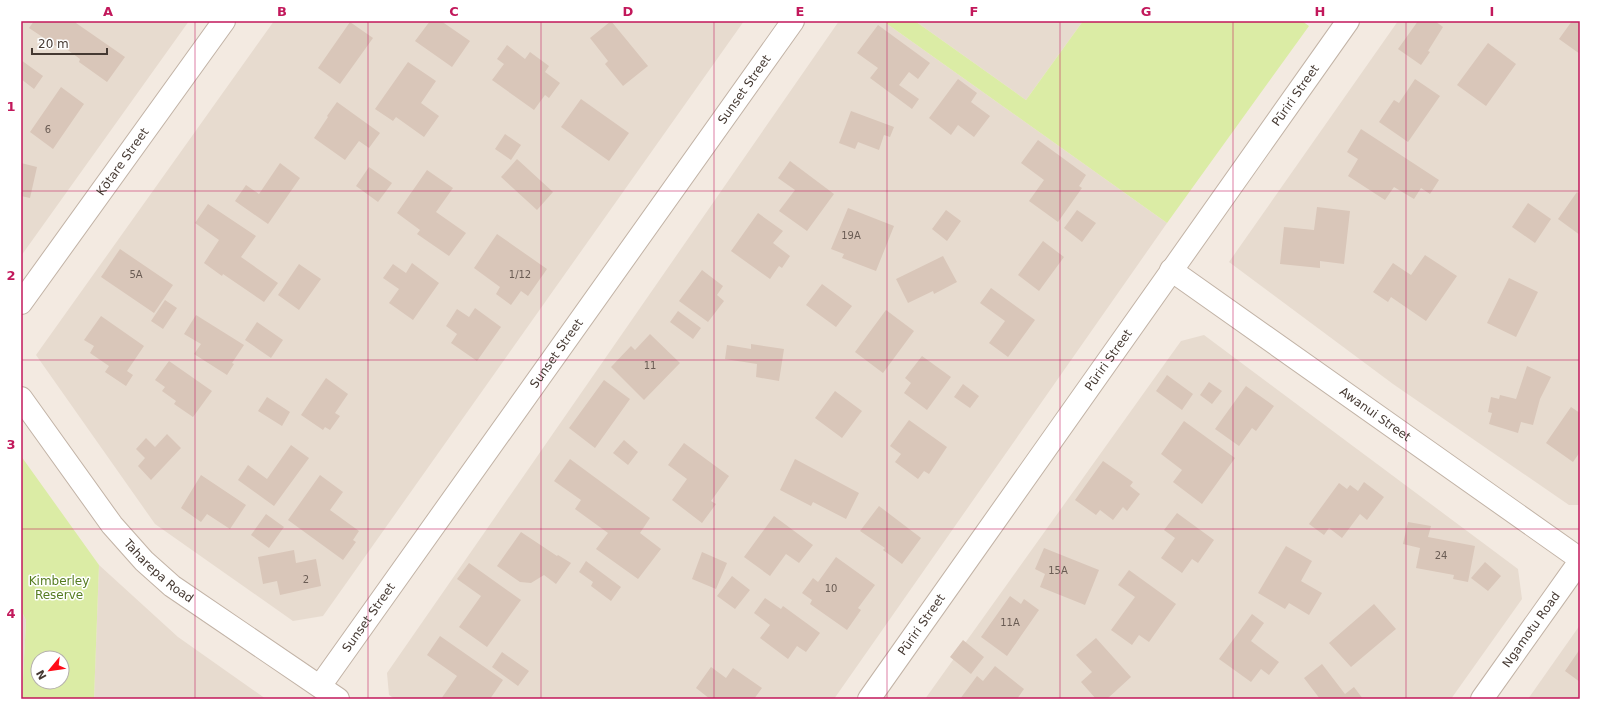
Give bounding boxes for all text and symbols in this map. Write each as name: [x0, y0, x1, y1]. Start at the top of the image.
text: A: [103, 4, 113, 19]
text: B: [277, 4, 287, 19]
text: C: [449, 4, 459, 19]
text: D: [623, 4, 634, 19]
text: E: [796, 4, 804, 19]
text: F: [970, 4, 978, 19]
text: G: [1141, 4, 1151, 19]
text: H: [1315, 4, 1325, 19]
text: I: [1490, 4, 1494, 19]
scale bar: [32, 30, 107, 56]
text: 20 m: [38, 37, 69, 51]
street label: Sunset Street: [715, 52, 774, 127]
street label: Pūriri Street: [1269, 62, 1322, 129]
text: 1: [6, 99, 16, 114]
house number: 6: [45, 124, 51, 135]
street label: Kōtare Street: [94, 125, 152, 198]
house number: 19A: [841, 230, 861, 241]
text: 2: [6, 268, 16, 283]
house number: 5A: [129, 269, 143, 280]
house number: 1/12: [509, 269, 531, 280]
street label: Sunset Street: [527, 316, 586, 391]
street label: Pūriri Street: [1082, 326, 1135, 393]
house number: 11: [644, 360, 656, 371]
street label: Awanui Street: [1337, 384, 1414, 444]
text: 3: [6, 437, 16, 452]
street label: Taharepa Road: [120, 536, 196, 606]
house number: 24: [1435, 550, 1447, 561]
house number: 15A: [1048, 565, 1068, 576]
park label: Kimberley Reserve: [29, 574, 89, 602]
house number: 2: [303, 574, 309, 585]
street label: Sunset Street: [339, 580, 398, 655]
house number: 10: [825, 583, 837, 594]
street label: Ngamotu Road: [1500, 589, 1563, 670]
street label: Pūriri Street: [895, 591, 948, 658]
text: 4: [6, 606, 16, 621]
house number: 11A: [1000, 617, 1020, 628]
north arrow: [30, 650, 70, 690]
text: N: [34, 667, 50, 682]

